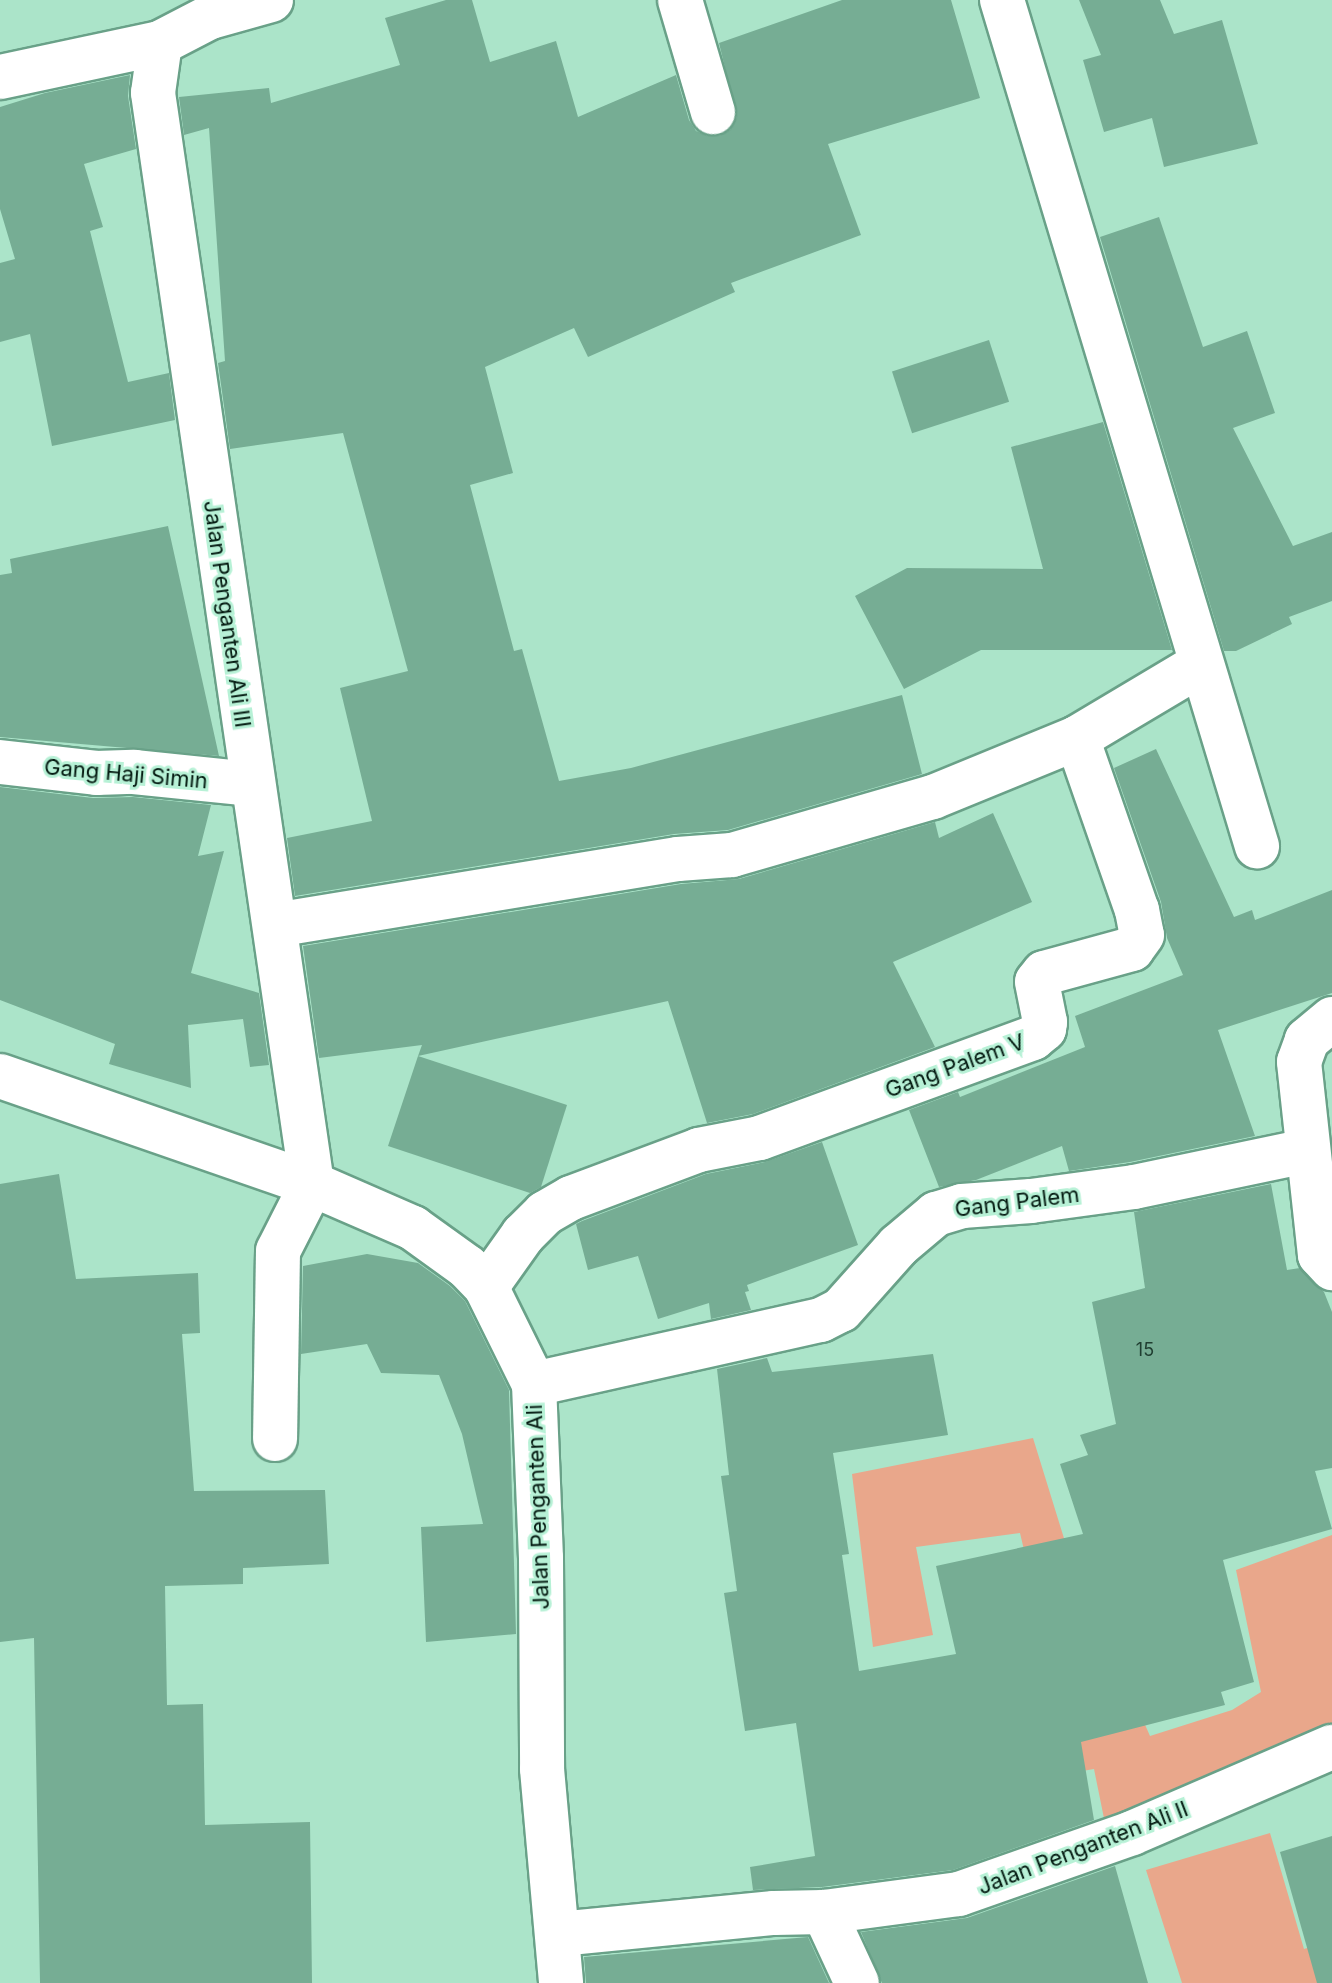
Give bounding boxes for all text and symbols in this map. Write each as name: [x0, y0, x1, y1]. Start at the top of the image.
street label: Jalan Penganten Ali III: [198, 499, 256, 729]
street label: Gang Haji Simin: [43, 754, 209, 794]
street label: Gang Palem V: [882, 1029, 1028, 1103]
street label: Gang Palem: [953, 1181, 1081, 1223]
house number: 15: [1136, 1339, 1154, 1361]
street label: Jalan Penganten Ali: [521, 1404, 555, 1610]
street label: Jalan Penganten Ali II: [974, 1796, 1192, 1900]

